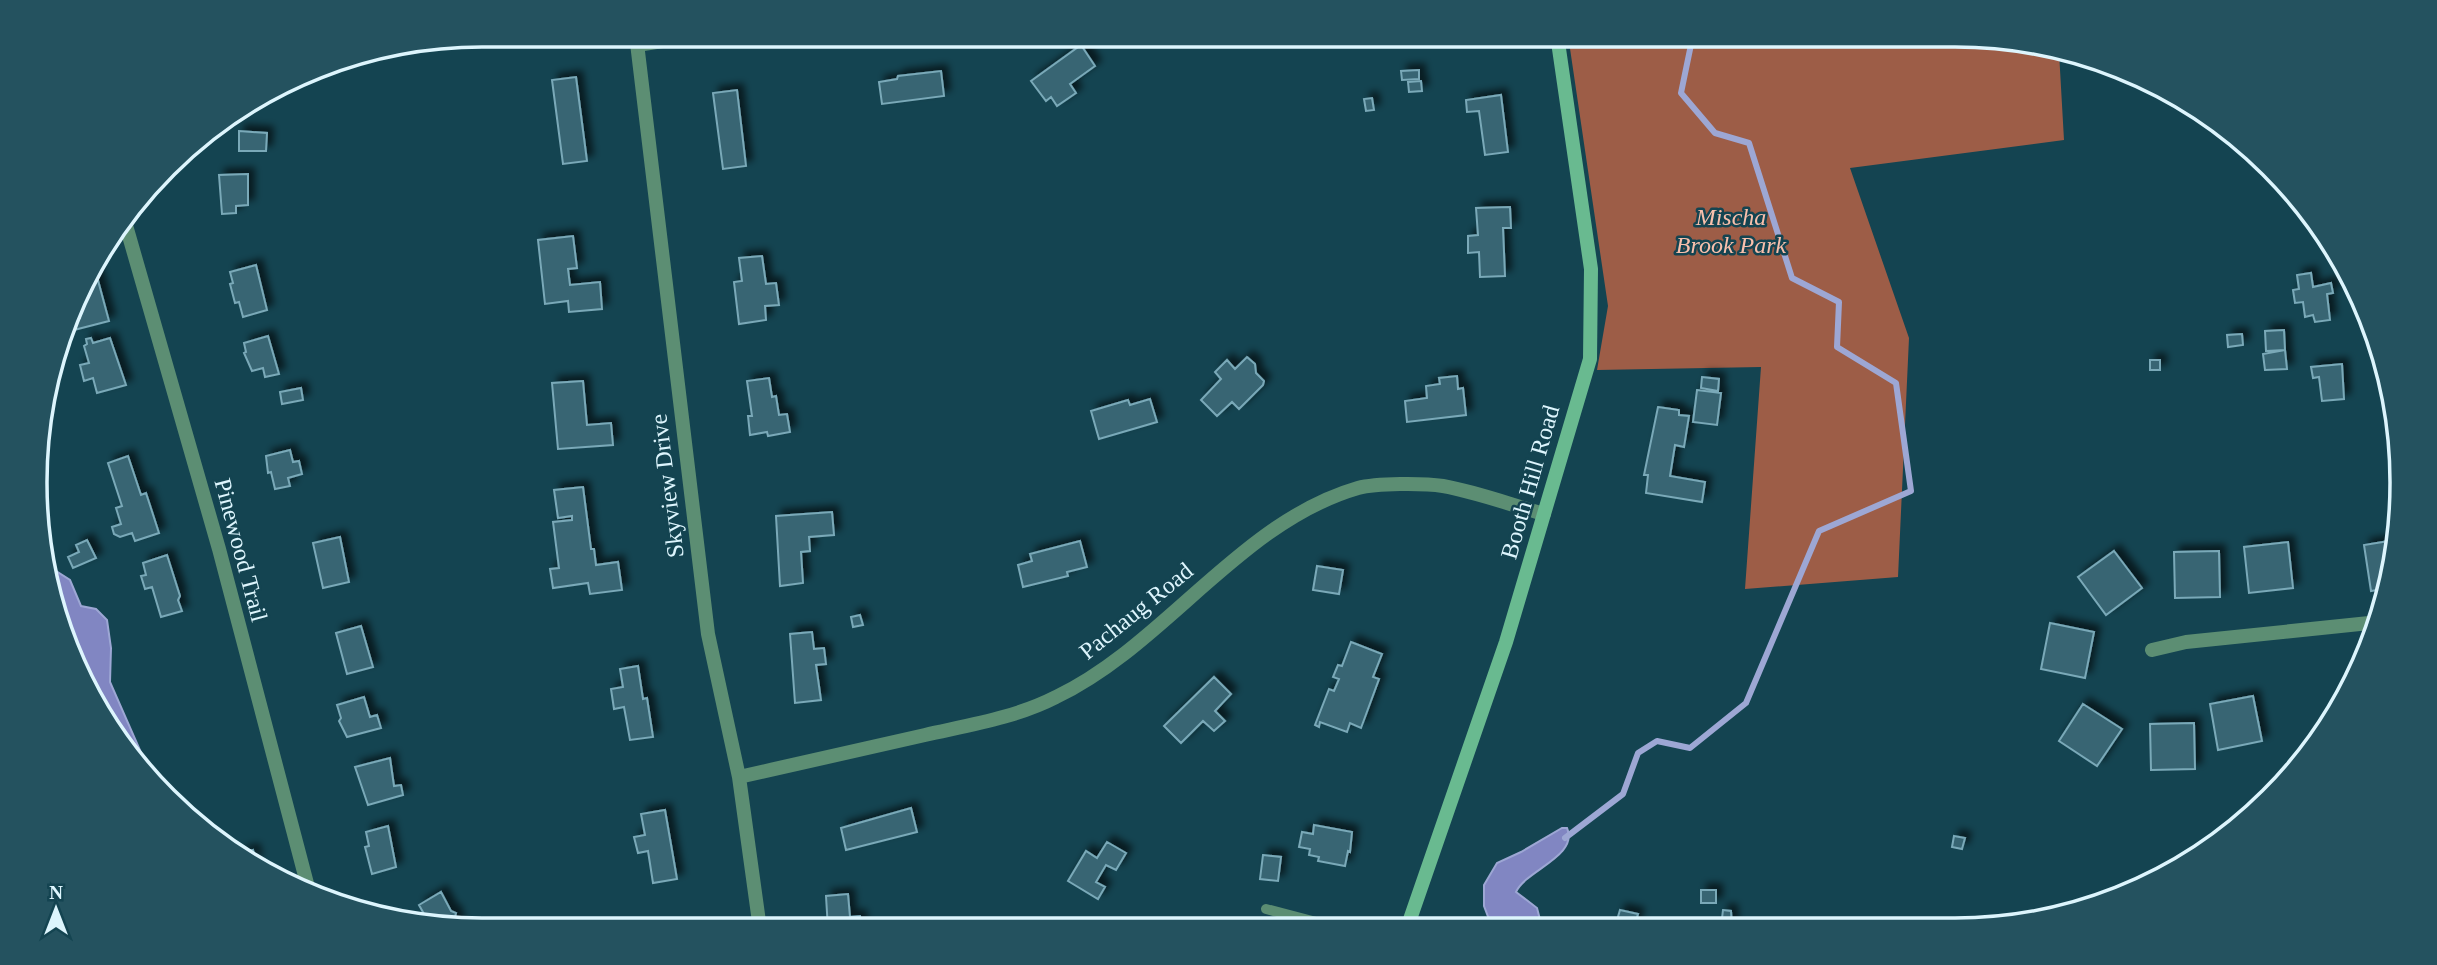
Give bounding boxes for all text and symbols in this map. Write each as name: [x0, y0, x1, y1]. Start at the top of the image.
park label: Mischa Brook Park: [1676, 204, 1787, 258]
street label: Booth Hill Road: [1496, 402, 1564, 562]
street label: Skyview Drive: [645, 413, 689, 559]
street label: Pinewood Trail: [209, 475, 273, 625]
street label: Pachaug Road: [1074, 557, 1198, 665]
north arrow: [21, 874, 91, 944]
text: N: [49, 882, 63, 903]

